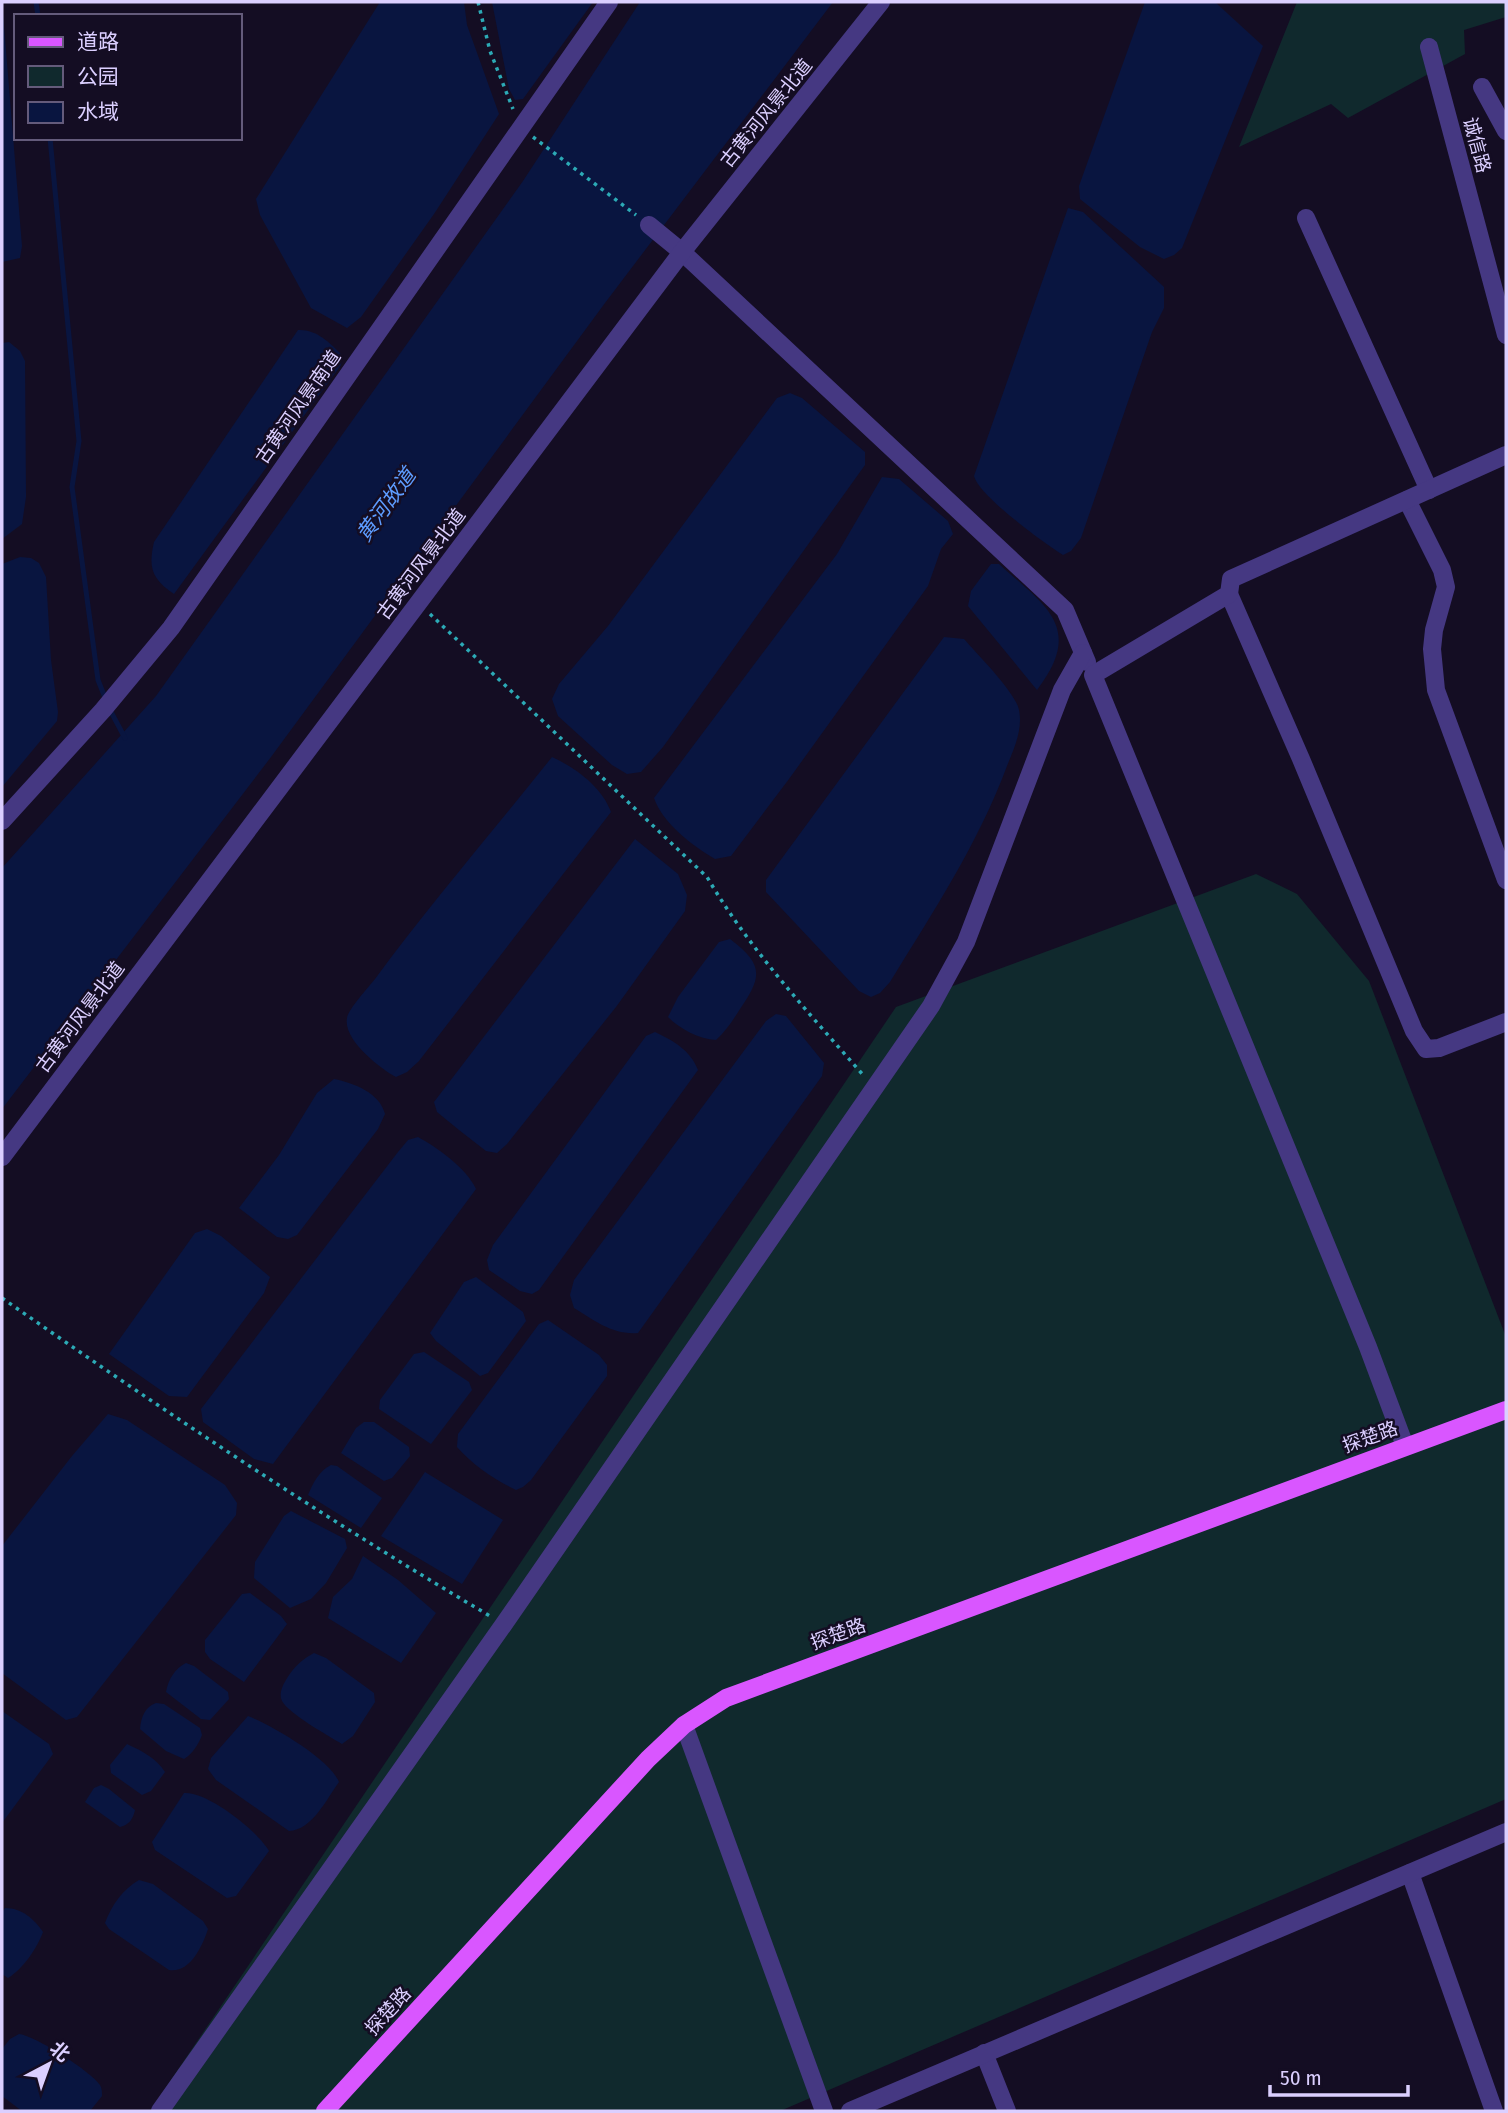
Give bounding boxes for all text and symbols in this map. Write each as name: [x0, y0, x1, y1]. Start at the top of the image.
legend: [14, 14, 242, 140]
text: 道路: [77, 29, 119, 55]
street label: 古黄河风景北道: [715, 54, 817, 172]
text: 公园: [77, 64, 119, 90]
text: 水域: [77, 99, 119, 125]
street label: 诚信路: [1459, 114, 1495, 176]
street label: 古黄河风景南道: [250, 346, 346, 468]
water label: 黄河故道: [351, 461, 423, 547]
street label: 古黄河风景北道: [372, 504, 470, 624]
street label: 古黄河风景北道: [31, 957, 129, 1077]
street label: 探楚路: [1339, 1416, 1401, 1458]
street label: 探楚路: [807, 1613, 869, 1655]
street label: 探楚路: [360, 1982, 416, 2040]
north arrow: [14, 2029, 84, 2099]
text: 北: [45, 2037, 75, 2066]
scale bar: [1270, 2054, 1408, 2098]
text: 50 m: [1280, 2065, 1322, 2091]

